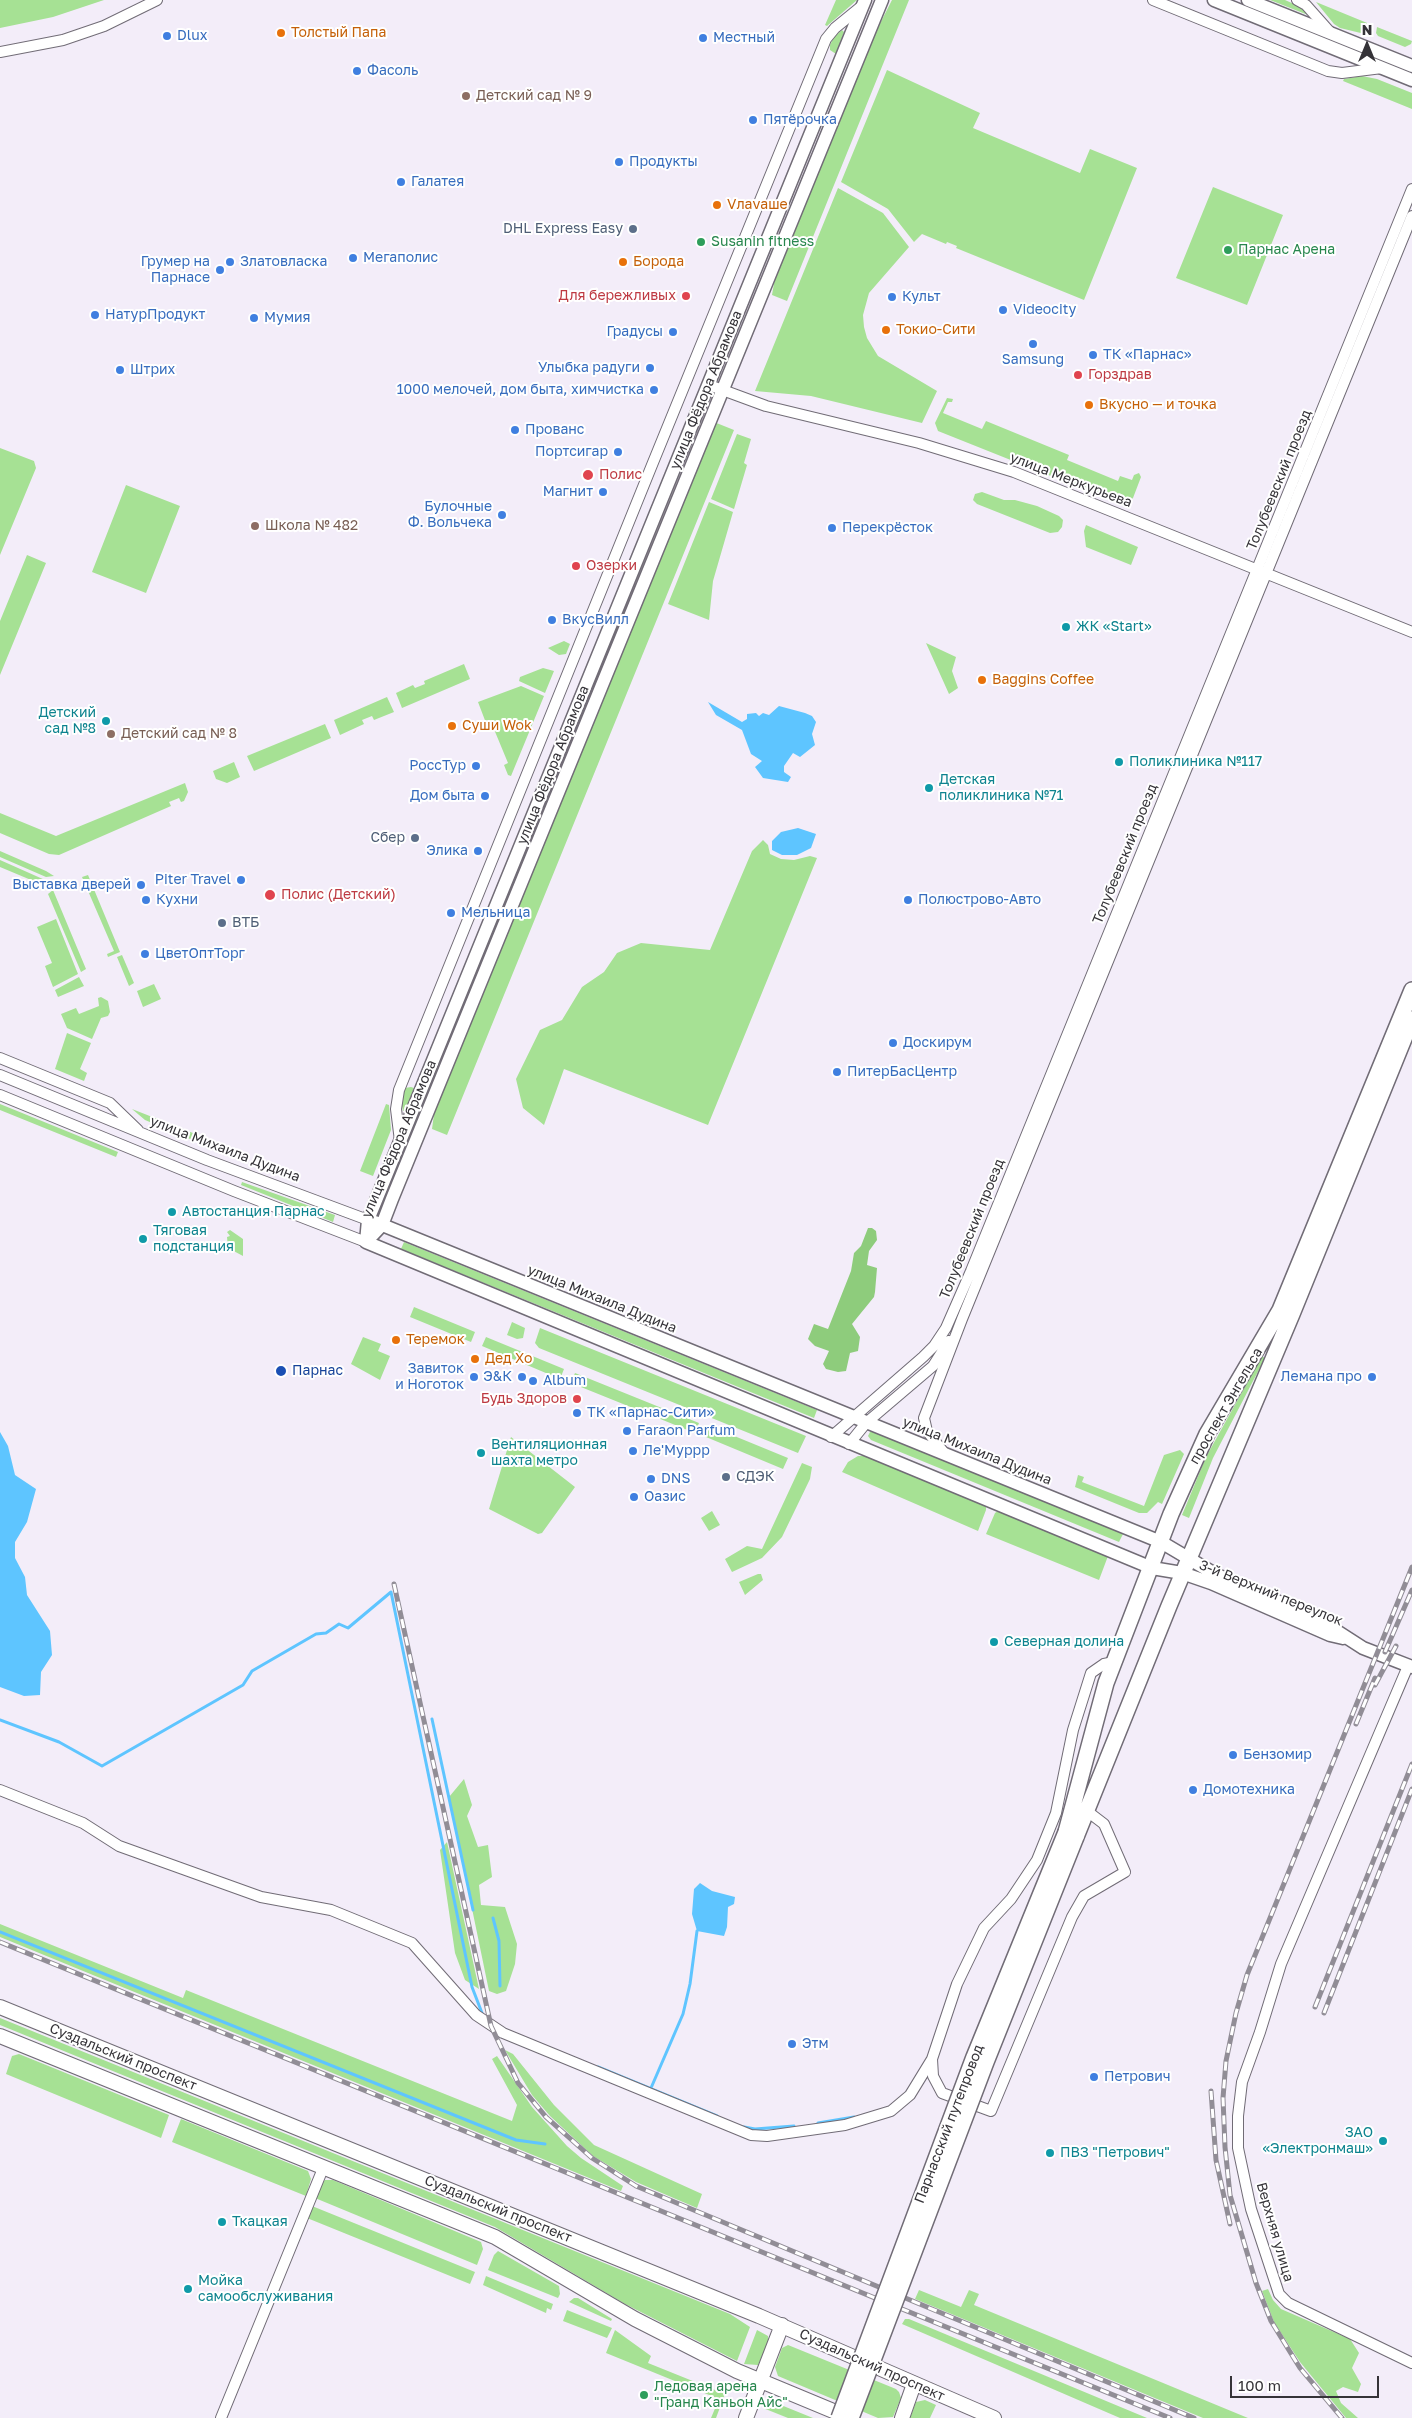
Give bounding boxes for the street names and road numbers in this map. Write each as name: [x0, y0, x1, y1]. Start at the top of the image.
street label: улица Фёдора Абрамова: [666, 308, 746, 472]
street label: Толубеевский проезд: [1243, 407, 1315, 553]
street label: улица Меркурьева: [1008, 449, 1134, 511]
street label: улица Фёдора Абрамова: [513, 683, 593, 847]
street label: Толубеевский проезд: [1089, 781, 1161, 927]
street label: улица Фёдора Абрамова: [358, 1058, 440, 1220]
street label: улица Михаила Дудина: [148, 1113, 302, 1185]
street label: Толубеевский проезд: [936, 1156, 1008, 1302]
street label: улица Михаила Дудина: [525, 1261, 679, 1337]
street label: проспект Энгельса: [1186, 1345, 1266, 1467]
street label: улица Михаила Дудина: [900, 1413, 1054, 1489]
street label: 3-й Верхний переулок: [1197, 1556, 1345, 1630]
street label: Суздальский проспект: [47, 2020, 199, 2094]
street label: Парнасский путепровод: [911, 2042, 987, 2206]
street label: Суздальский проспект: [422, 2172, 574, 2246]
street label: Верхняя улица: [1253, 2180, 1297, 2284]
street label: Суздальский проспект: [797, 2325, 947, 2405]

